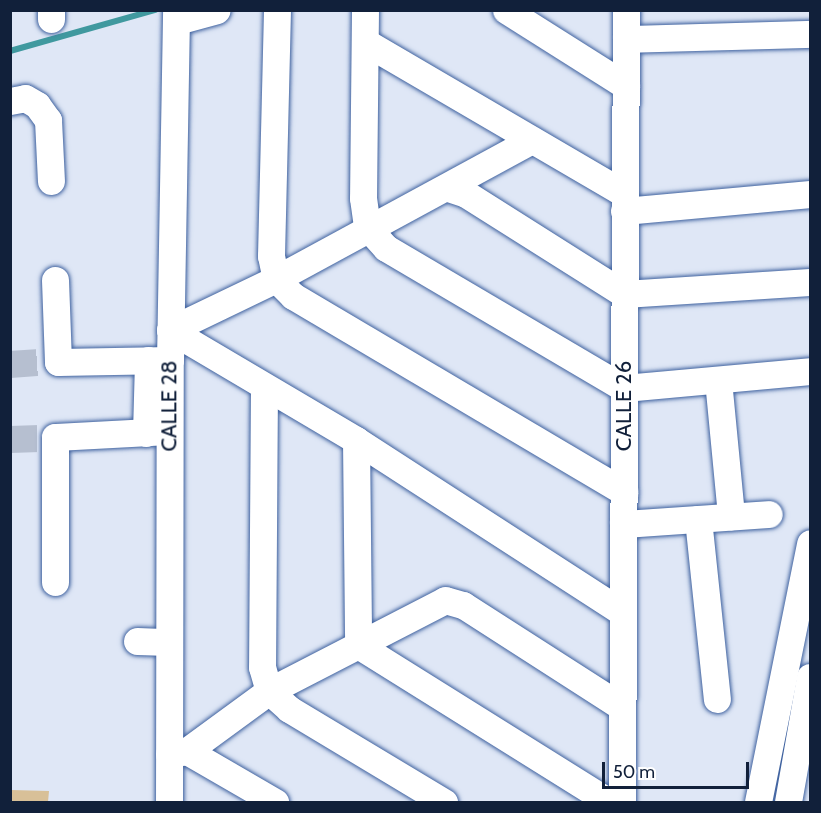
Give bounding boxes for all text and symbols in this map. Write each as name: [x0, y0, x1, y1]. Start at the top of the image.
street label: CALLE 28: [156, 360, 182, 452]
street label: CALLE 26: [611, 361, 637, 451]
scale bar: [605, 750, 752, 788]
text: 50 m: [613, 761, 655, 783]

